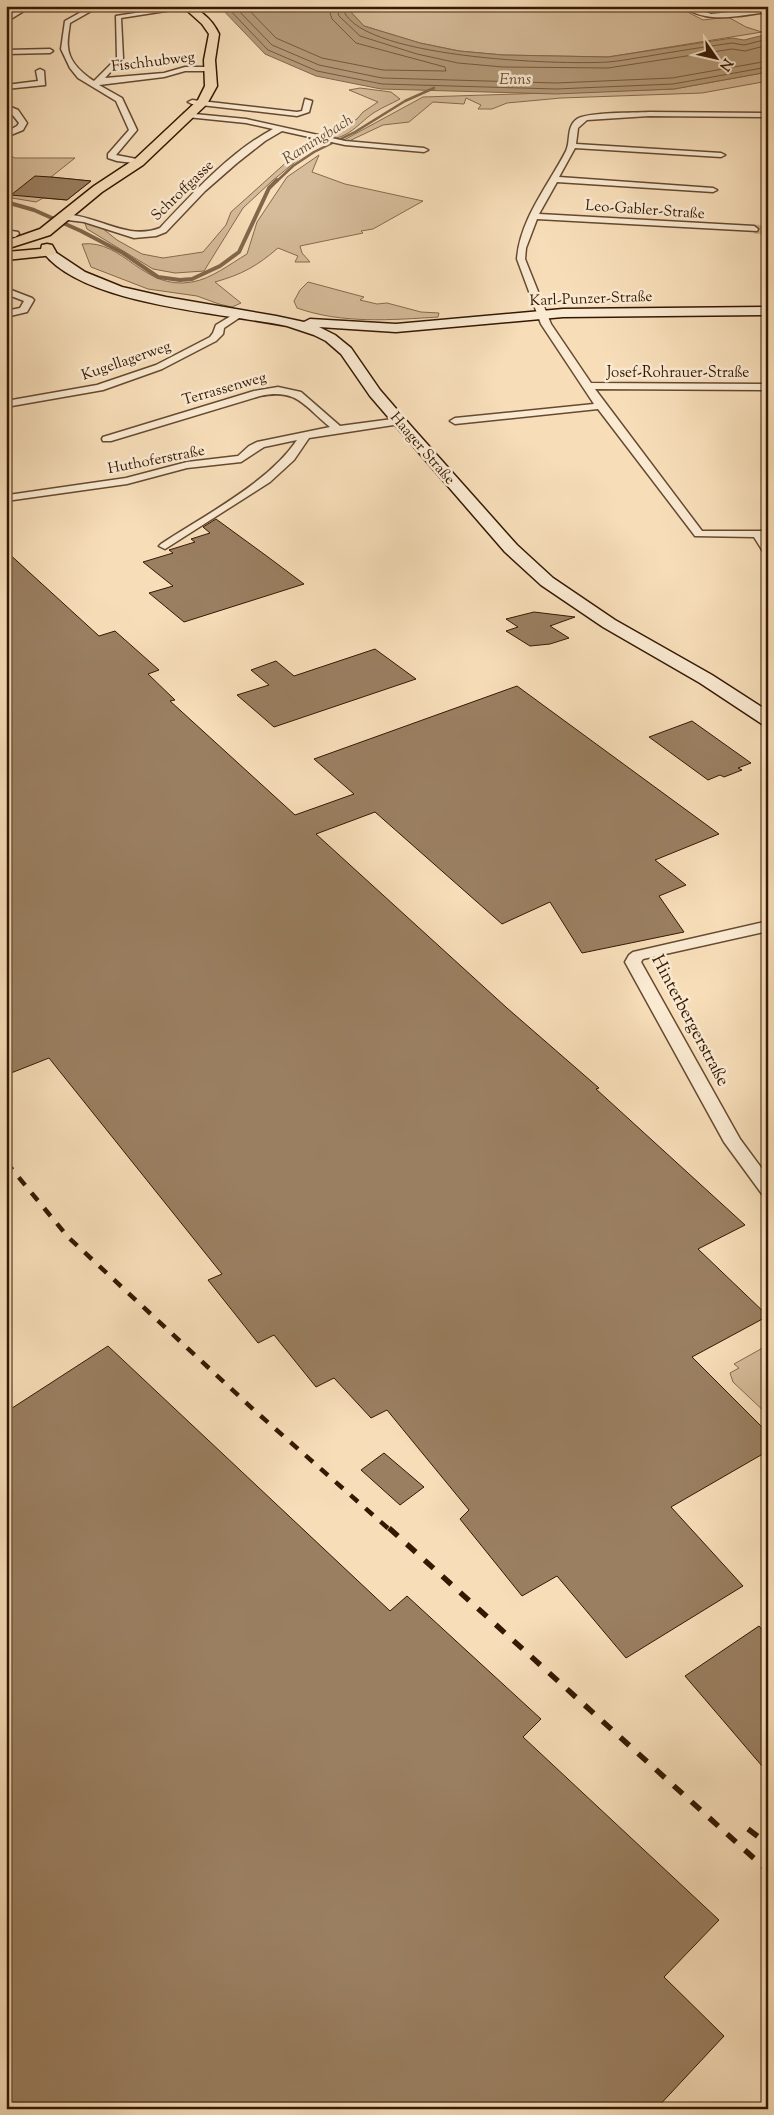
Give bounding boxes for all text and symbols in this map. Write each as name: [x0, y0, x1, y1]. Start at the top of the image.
north arrow: [692, 32, 742, 82]
street label: Fischhubweg: [110, 47, 196, 78]
text: N: [714, 54, 737, 74]
water label: Enns: [499, 69, 531, 92]
water label: Ramingbach: [279, 109, 358, 171]
street label: Schroffgasse: [147, 156, 219, 226]
street label: Leo-Gabler-Straße: [584, 196, 705, 225]
street label: Karl-Punzer-Straße: [529, 287, 653, 312]
street label: Kugellagerweg: [79, 336, 174, 387]
street label: Josef-Rohrauer-Straße: [606, 363, 749, 384]
street label: Terrassenweg: [180, 367, 269, 411]
street label: Haager Straße: [384, 408, 459, 490]
street label: Huthoferstraße: [106, 441, 207, 480]
street label: Hinterbergerstraße: [644, 950, 735, 1091]

